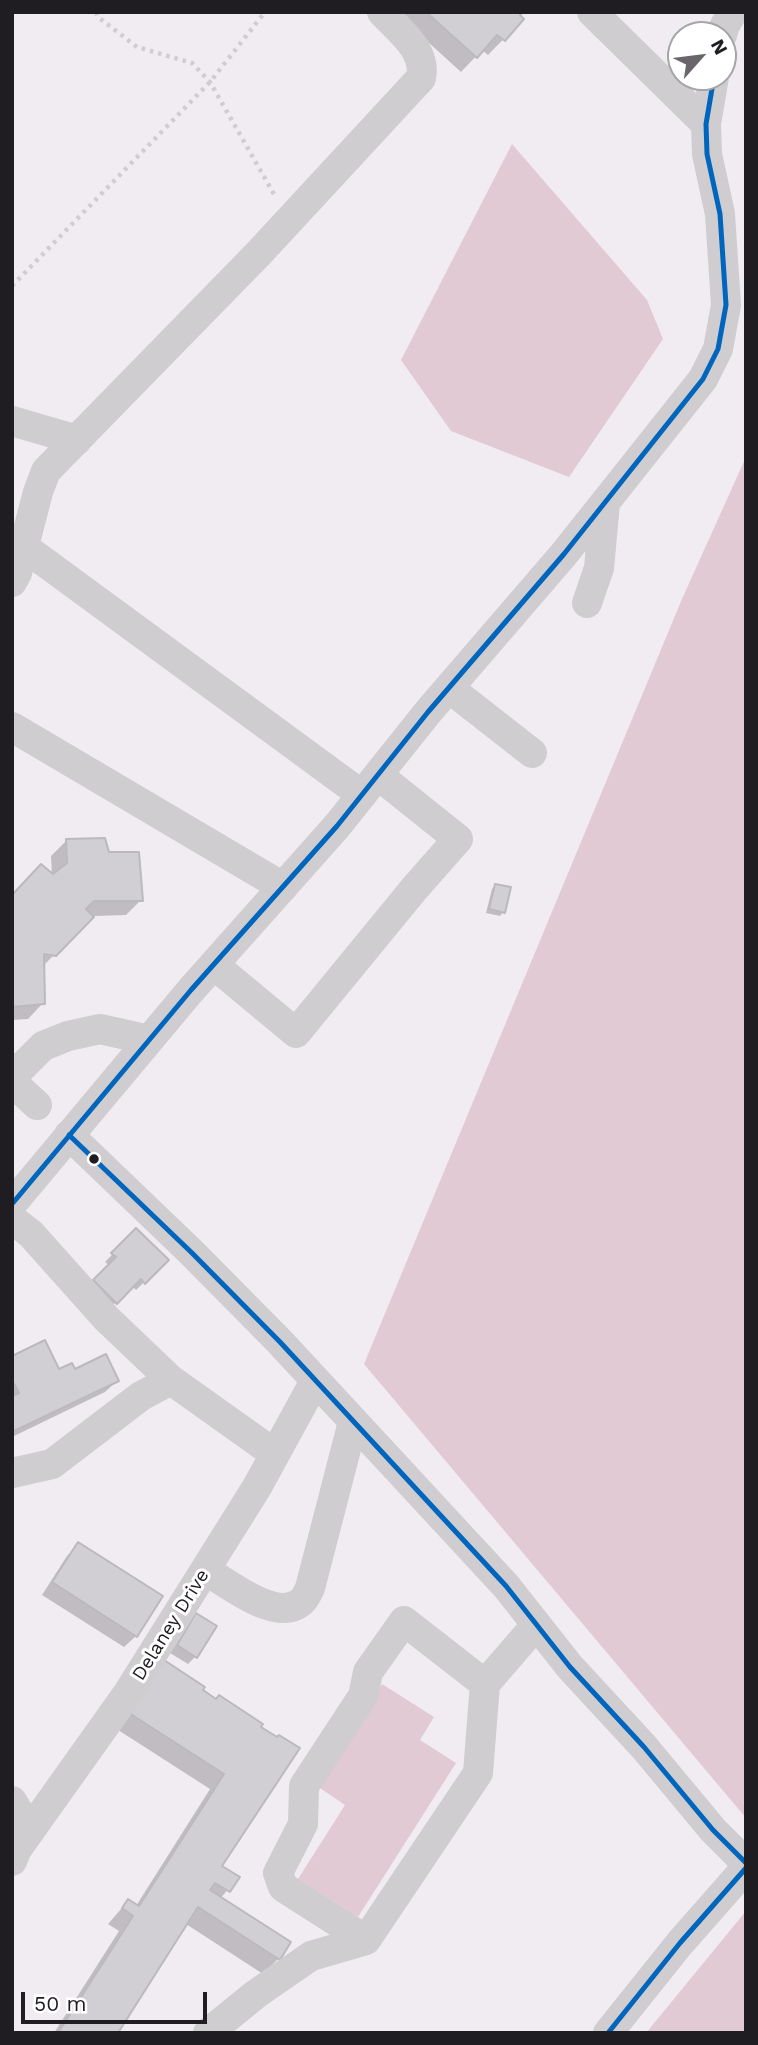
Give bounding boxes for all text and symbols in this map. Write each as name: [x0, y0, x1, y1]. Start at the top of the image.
north arrow: [667, 21, 737, 91]
text: N: [706, 35, 733, 58]
unlabelled marker: [87, 1152, 101, 1166]
street label: Delaney Drive: [128, 1565, 214, 1685]
scale bar: [24, 1979, 210, 2023]
text: 50 m: [34, 1991, 86, 2016]

